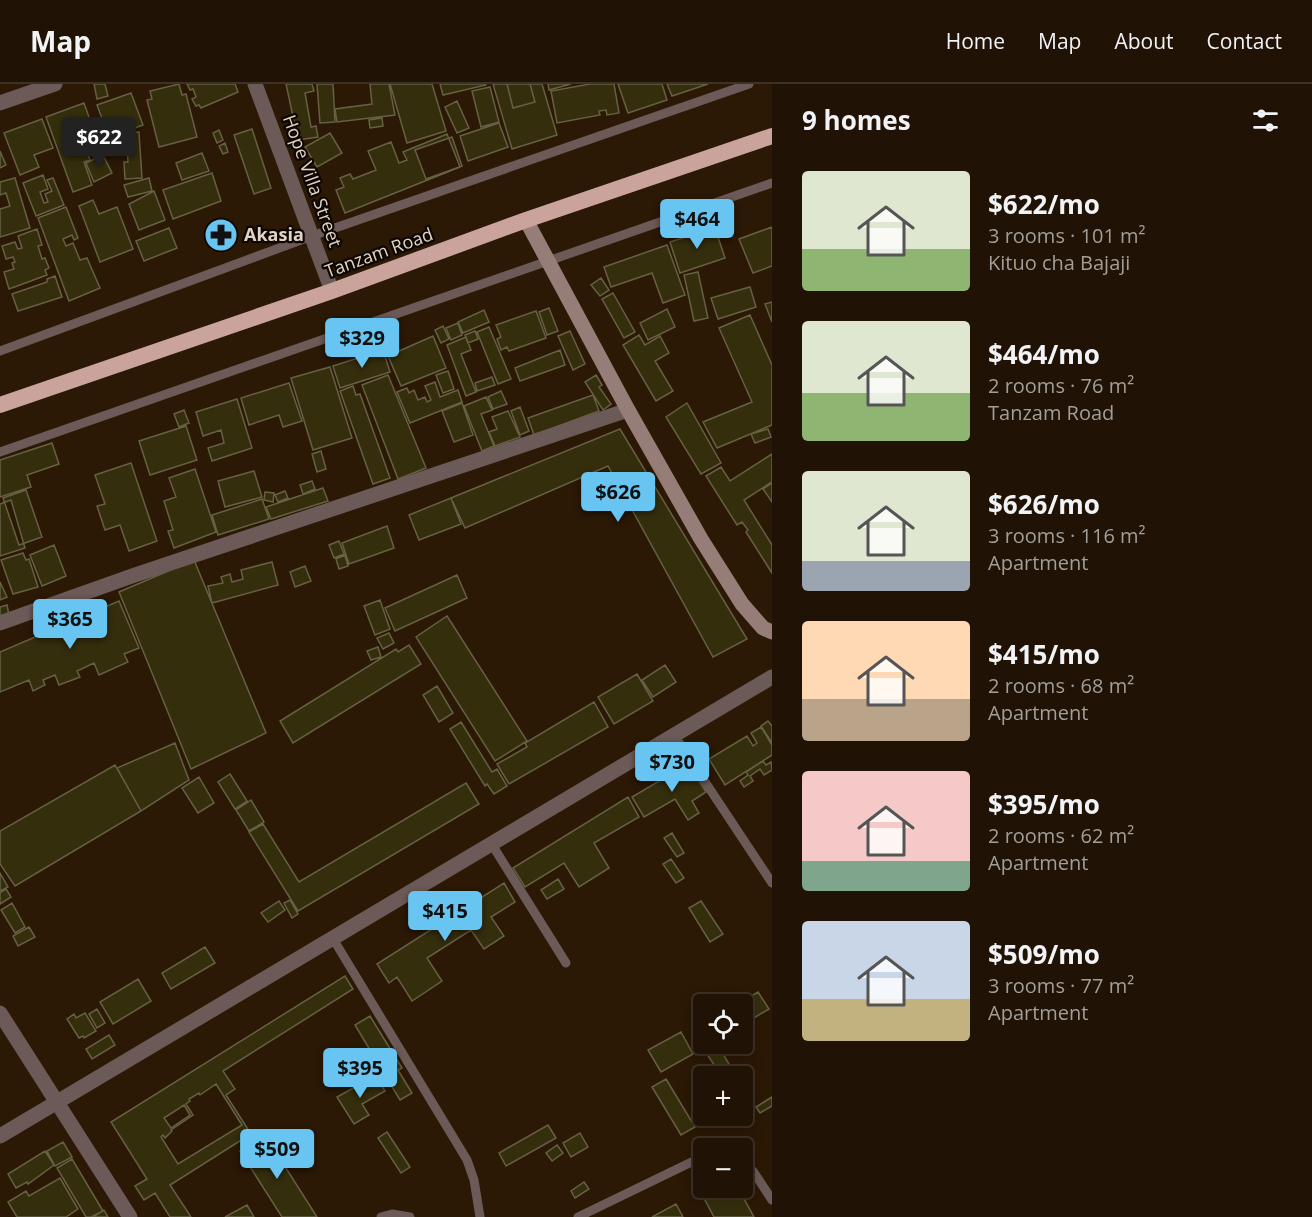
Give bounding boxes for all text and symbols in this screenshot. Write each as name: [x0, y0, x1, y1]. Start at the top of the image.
text: Map: [30, 22, 91, 60]
text: Home: [946, 27, 1005, 55]
text: Map: [1038, 27, 1081, 55]
text: About: [1114, 27, 1174, 55]
text: Contact: [1207, 27, 1282, 55]
text: 9 homes: [802, 102, 911, 138]
icon: filters: [1249, 104, 1282, 137]
street label: Hope Villa Street: [278, 111, 348, 250]
pin: $622: [63, 117, 135, 168]
text: $622: [76, 123, 122, 150]
text: $622/mo: [988, 186, 1100, 222]
icon: home: [850, 195, 922, 267]
pin: $464: [661, 199, 733, 250]
text: $464: [674, 205, 720, 232]
pharmacy icon: Akasia: [203, 217, 239, 253]
street label: Tanzam Road: [321, 221, 436, 283]
place label: Akasia: [244, 222, 304, 246]
text: 3 rooms · 101 m²: [988, 222, 1146, 249]
text: Kituo cha Bajaji: [988, 249, 1130, 276]
pin: $329: [326, 318, 398, 369]
text: $329: [339, 324, 385, 351]
text: $464/mo: [988, 336, 1100, 372]
icon: home: [850, 345, 922, 417]
text: 2 rooms · 76 m²: [988, 372, 1134, 399]
text: Tanzam Road: [988, 399, 1114, 426]
pin: $626: [582, 472, 654, 523]
text: $626: [595, 478, 641, 505]
text: $626/mo: [988, 486, 1100, 522]
icon: home: [850, 495, 922, 567]
text: 3 rooms · 116 m²: [988, 522, 1146, 549]
text: Apartment: [988, 549, 1088, 576]
pin: $365: [34, 599, 106, 650]
text: $365: [47, 605, 93, 632]
text: $415/mo: [988, 636, 1100, 672]
icon: home: [850, 645, 922, 717]
text: 2 rooms · 68 m²: [988, 672, 1134, 699]
text: Apartment: [988, 699, 1088, 726]
pin: $730: [636, 742, 708, 793]
text: $730: [649, 748, 695, 775]
text: $395/mo: [988, 786, 1100, 822]
icon: home: [850, 795, 922, 867]
text: 2 rooms · 62 m²: [988, 822, 1134, 849]
text: Apartment: [988, 849, 1088, 876]
pin: $415: [409, 891, 481, 942]
text: $415: [422, 897, 468, 924]
text: $509/mo: [988, 936, 1100, 972]
icon: home: [850, 945, 922, 1017]
text: 3 rooms · 77 m²: [988, 972, 1134, 999]
map controls: [693, 994, 753, 1198]
button: locate: [693, 994, 753, 1054]
text: Apartment: [988, 999, 1088, 1026]
pin: $395: [324, 1048, 396, 1099]
text: $395: [337, 1054, 383, 1081]
button: +: [693, 1066, 753, 1126]
pin: $509: [241, 1129, 313, 1180]
text: $509: [254, 1135, 300, 1162]
button: −: [693, 1138, 753, 1198]

